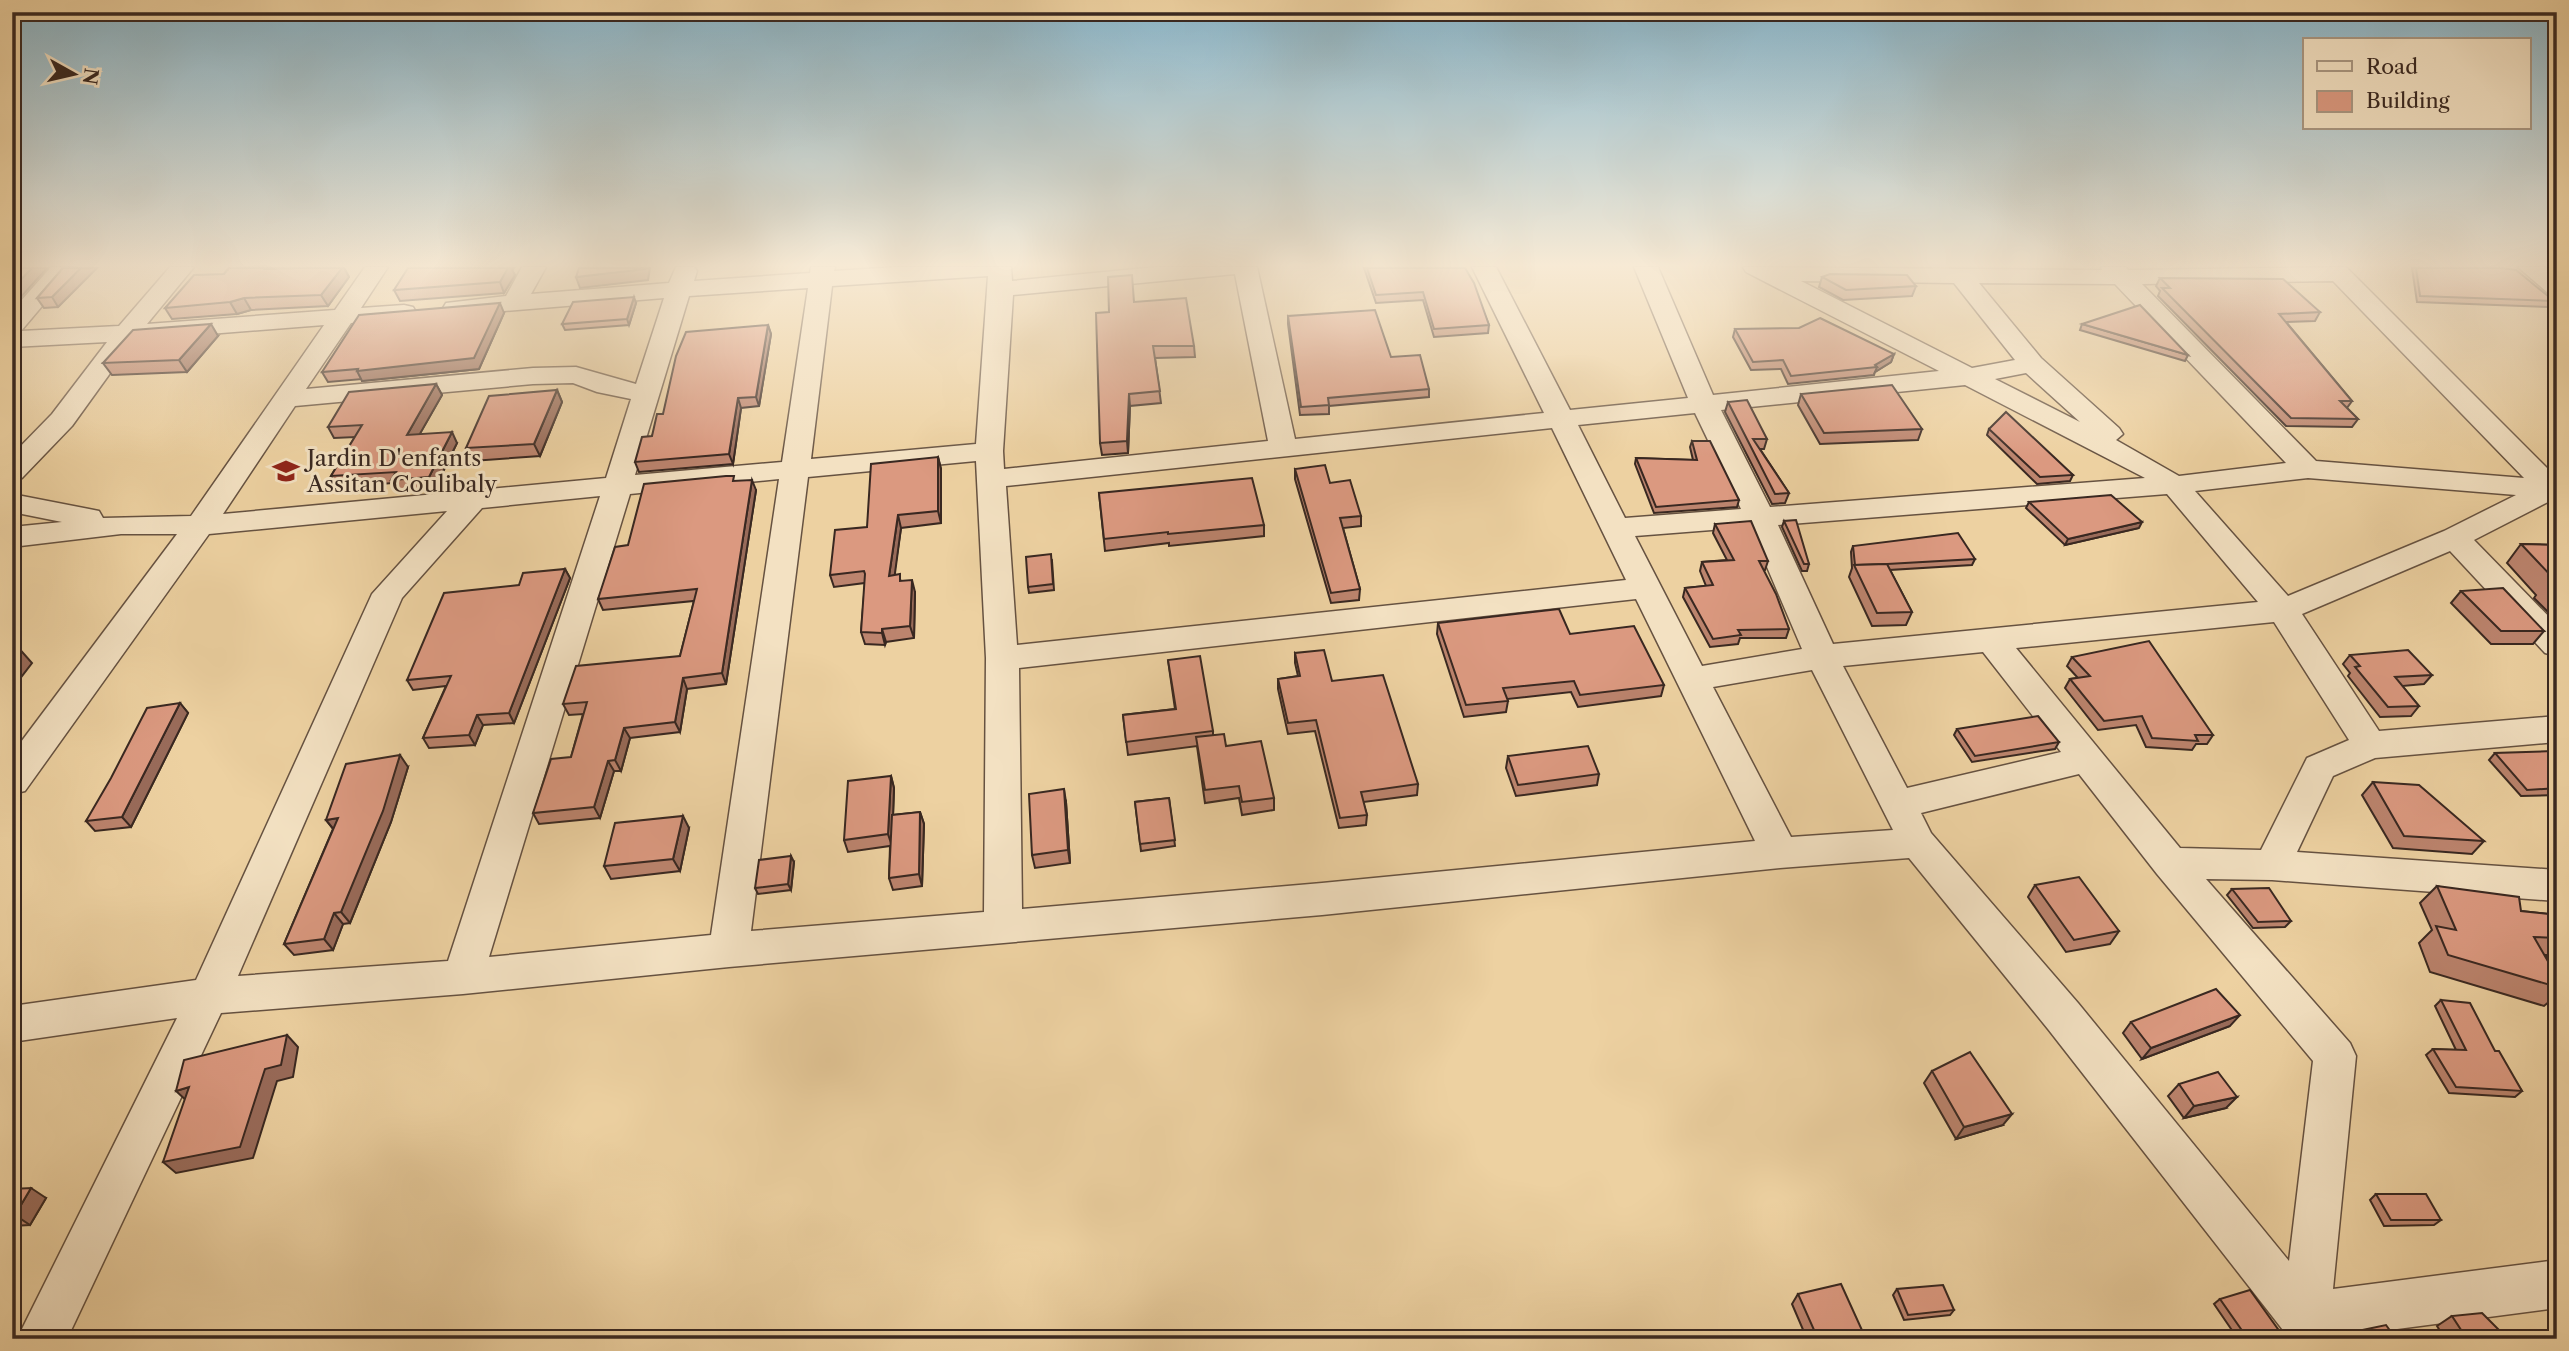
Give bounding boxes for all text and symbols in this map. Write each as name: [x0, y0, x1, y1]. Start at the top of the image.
north arrow: [38, 38, 108, 108]
legend: [2303, 38, 2530, 130]
text: Road: [2366, 54, 2418, 79]
text: N: [78, 67, 103, 86]
text: Building: [2366, 88, 2451, 113]
place label: Jardin D'enfants Assitan Coulibaly: [304, 444, 497, 498]
school or university icon: Jardin D'enfants Assitan Coulibaly: [271, 456, 301, 486]

